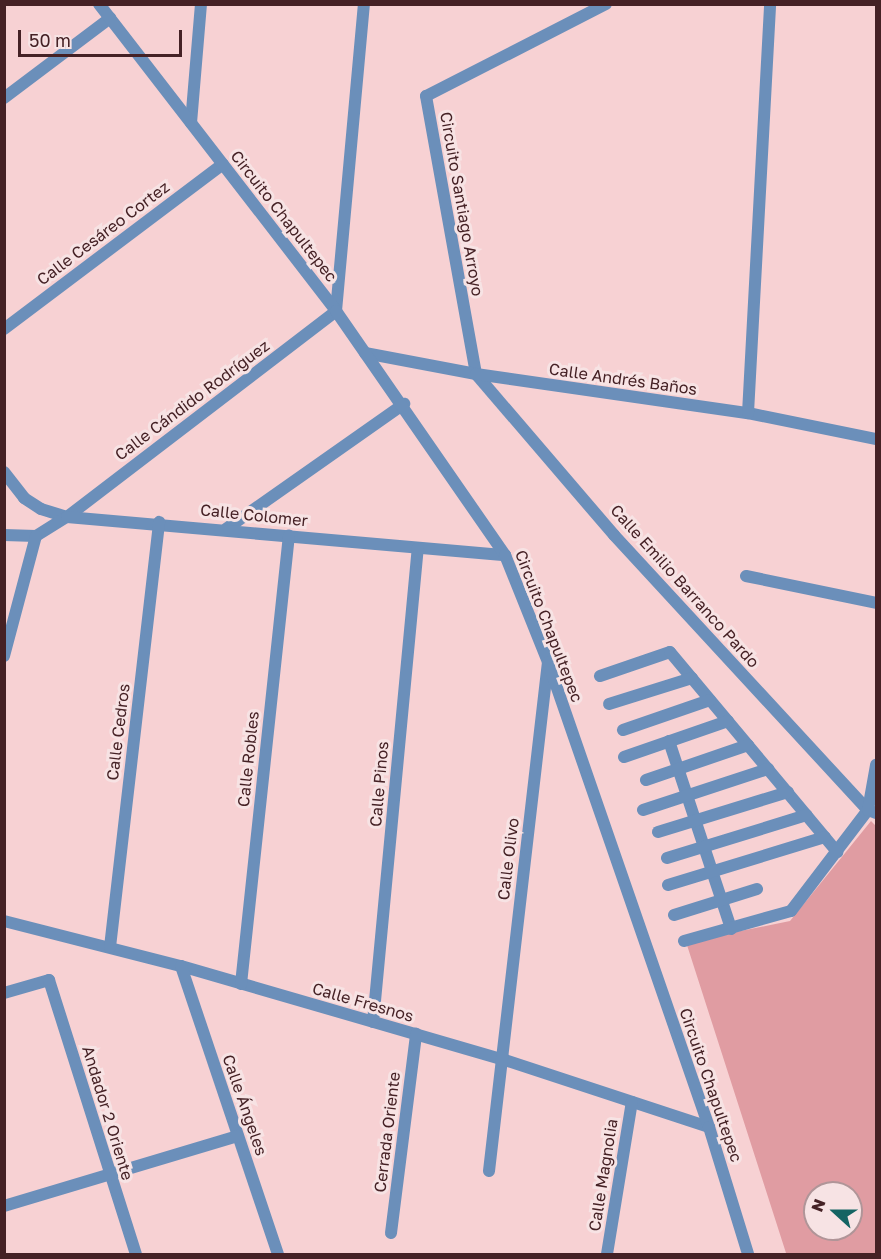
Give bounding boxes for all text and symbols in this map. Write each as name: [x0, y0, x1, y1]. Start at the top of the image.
scale bar: [21, 18, 184, 56]
text: 50 m: [29, 29, 71, 51]
street label: Circuito Santiago Arroyo: [436, 110, 488, 298]
street label: Circuito Chapultepec: [227, 146, 341, 286]
street label: Calle Cesáreo Cortez: [33, 177, 173, 289]
street label: Calle Cándido Rodríguez: [111, 336, 273, 464]
street label: Calle Andrés Baños: [548, 359, 698, 399]
street label: Calle Colomer: [199, 500, 309, 530]
street label: Calle Emilio Barranco Pardo: [607, 501, 763, 671]
street label: Circuito Chapultepec: [511, 547, 587, 705]
street label: Calle Cedros: [103, 682, 133, 782]
street label: Calle Robles: [233, 710, 263, 808]
street label: Calle Pinos: [366, 740, 392, 828]
street label: Calle Olivo: [493, 817, 523, 901]
street label: Calle Fresnos: [310, 978, 416, 1026]
street label: Circuito Chapultepec: [676, 1006, 746, 1164]
street label: Andador 2 Oriente: [78, 1044, 138, 1182]
street label: Calle Ángeles: [219, 1052, 271, 1158]
street label: Cerrada Oriente: [370, 1071, 404, 1193]
street label: Calle Magnolia: [585, 1117, 621, 1233]
north arrow: [803, 1181, 863, 1241]
text: N: [807, 1196, 830, 1215]

